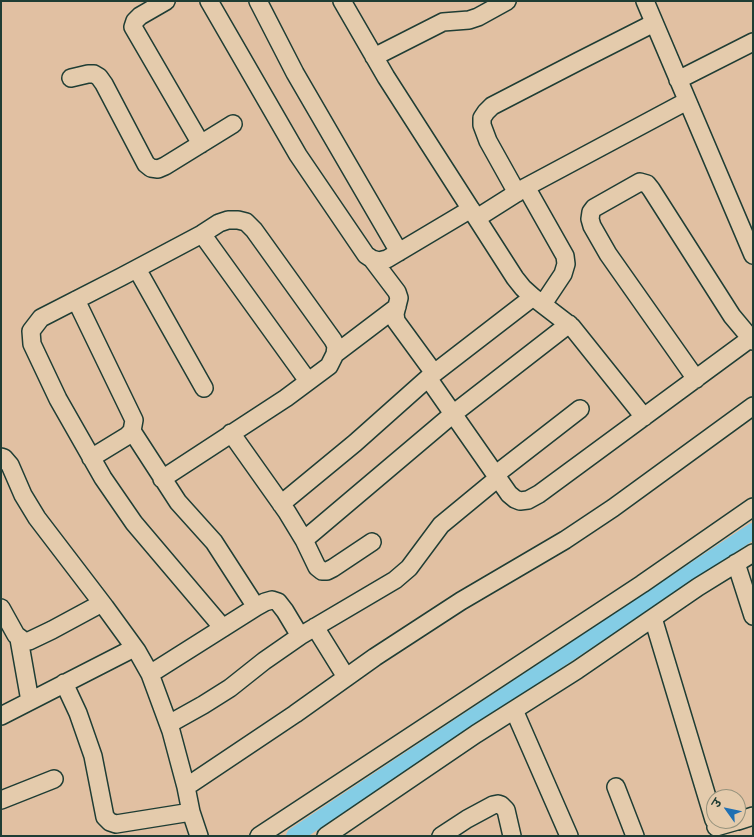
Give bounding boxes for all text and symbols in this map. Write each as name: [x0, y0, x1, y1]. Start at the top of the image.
north arrow: [706, 789, 746, 829]
text: उ: [709, 796, 725, 810]

